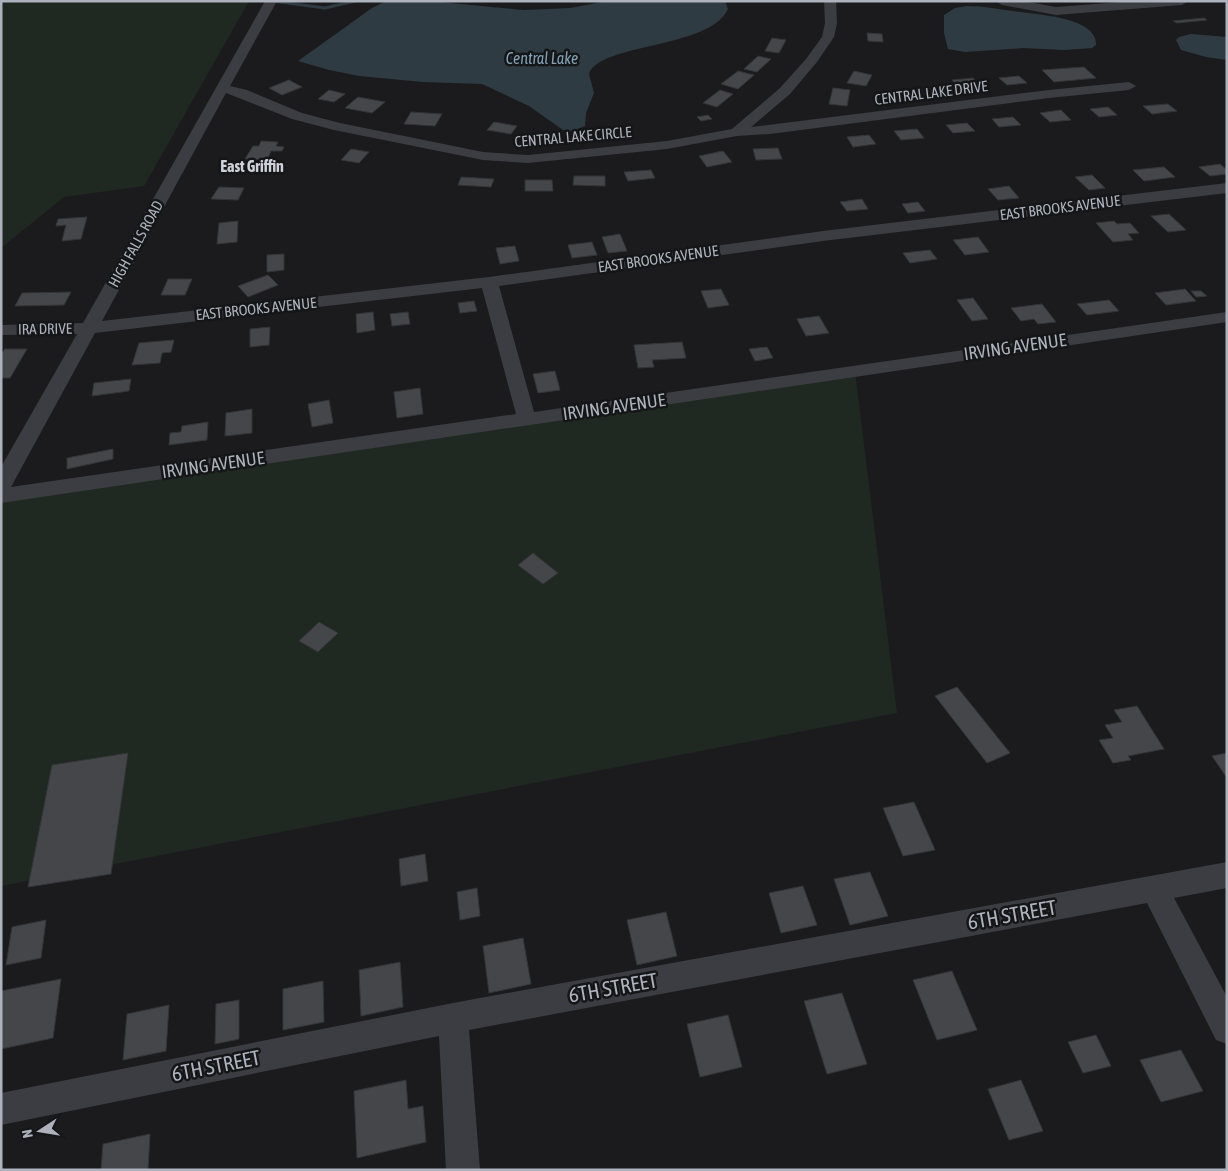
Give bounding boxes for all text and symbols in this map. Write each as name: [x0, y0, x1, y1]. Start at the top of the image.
water label: Central Lake: [506, 49, 578, 67]
street label: CENTRAL LAKE DRIVE: [873, 77, 989, 108]
street label: CENTRAL LAKE CIRCLE: [514, 123, 633, 150]
district label: East Griffin: [220, 157, 284, 175]
street label: EAST BROOKS AVENUE: [999, 192, 1122, 223]
street label: HIGH FALLS ROAD: [105, 198, 166, 290]
street label: EAST BROOKS AVENUE: [597, 242, 720, 275]
street label: EAST BROOKS AVENUE: [195, 294, 318, 323]
street label: IRA DRIVE: [18, 320, 73, 337]
street label: IRVING AVENUE: [962, 329, 1068, 364]
street label: IRVING AVENUE: [561, 389, 667, 424]
street label: IRVING AVENUE: [160, 447, 266, 482]
street label: 6TH STREET: [966, 894, 1058, 934]
street label: 6TH STREET: [567, 967, 659, 1007]
street label: 6TH STREET: [169, 1045, 262, 1085]
north arrow: [15, 1106, 65, 1156]
text: N: [19, 1128, 36, 1139]

